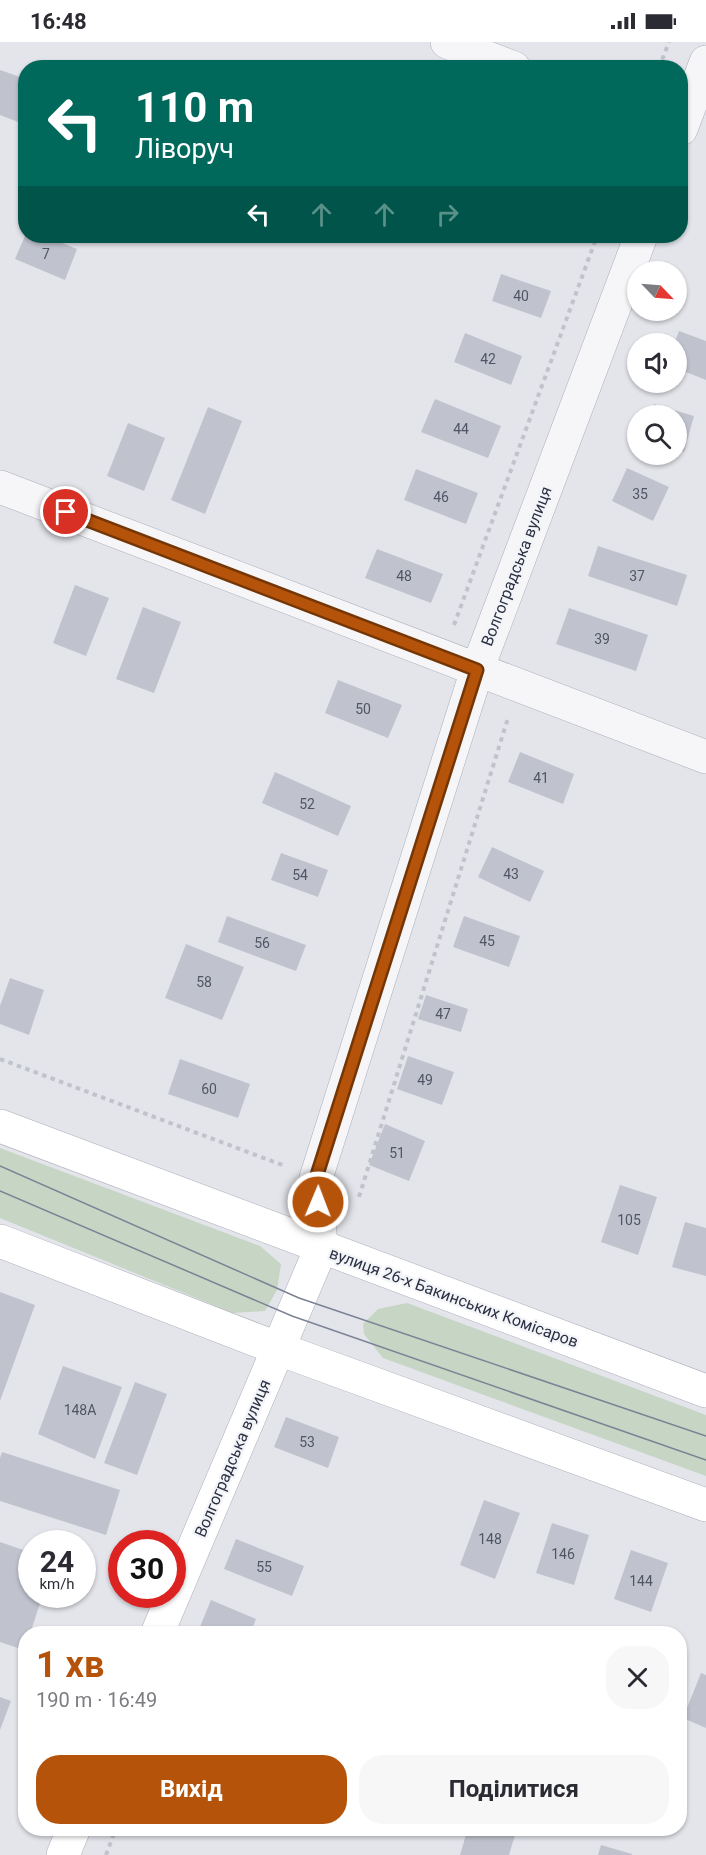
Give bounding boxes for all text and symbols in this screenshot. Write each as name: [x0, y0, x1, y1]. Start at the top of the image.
text: 16:48: [30, 9, 87, 34]
text: 110 m: [135, 83, 254, 132]
icon: left: [36, 84, 114, 162]
text: Ліворуч: [135, 133, 234, 165]
icon: left: [242, 198, 275, 231]
icon: ahead: [305, 198, 338, 231]
icon: ahead: [368, 198, 401, 231]
icon: right: [431, 198, 464, 231]
house number: 7: [42, 246, 50, 262]
north arrow: [627, 261, 687, 321]
map controls: [627, 261, 687, 465]
house number: 40: [513, 288, 529, 304]
button: sound: [627, 333, 687, 393]
house number: 42: [480, 351, 496, 367]
button: search: [627, 405, 687, 465]
house number: 44: [453, 421, 469, 437]
street label: Волгоградська вулиця: [477, 484, 556, 649]
pin: [40, 486, 91, 537]
house number: 35: [632, 486, 648, 502]
house number: 46: [433, 489, 449, 505]
icon: arrive: [49, 495, 82, 528]
house number: 48: [396, 568, 412, 584]
house number: 37: [629, 568, 645, 584]
house number: 39: [594, 631, 610, 647]
house number: 50: [355, 701, 371, 717]
house number: 41: [533, 770, 549, 786]
house number: 52: [299, 796, 315, 812]
house number: 43: [503, 866, 519, 882]
house number: 54: [292, 867, 308, 883]
house number: 45: [479, 933, 495, 949]
house number: 56: [254, 935, 270, 951]
house number: 58: [196, 974, 212, 990]
house number: 47: [435, 1006, 451, 1022]
house number: 49: [417, 1072, 433, 1088]
house number: 60: [201, 1081, 217, 1097]
house number: 51: [389, 1145, 405, 1161]
position arrow: [286, 1170, 350, 1234]
house number: 105: [617, 1212, 641, 1228]
street label: вулиця 26-х Бакинських Комісаров: [327, 1243, 581, 1351]
street label: Волгоградська вулиця: [191, 1376, 274, 1540]
house number: 148А: [64, 1402, 96, 1418]
house number: 53: [299, 1434, 315, 1450]
speed limit sign: 30: [108, 1530, 186, 1608]
house number: 148: [478, 1531, 502, 1547]
text: 24: [40, 1544, 74, 1579]
house number: 146: [551, 1546, 575, 1562]
house number: 55: [256, 1559, 272, 1575]
house number: 144: [629, 1573, 653, 1589]
text: km/h: [39, 1575, 75, 1593]
text: 1 хв: [36, 1644, 104, 1686]
button: close: [606, 1646, 669, 1709]
text: 190 m · 16:49: [36, 1688, 157, 1712]
button: Вихід: [36, 1755, 347, 1824]
button: Поділитися: [359, 1755, 669, 1824]

